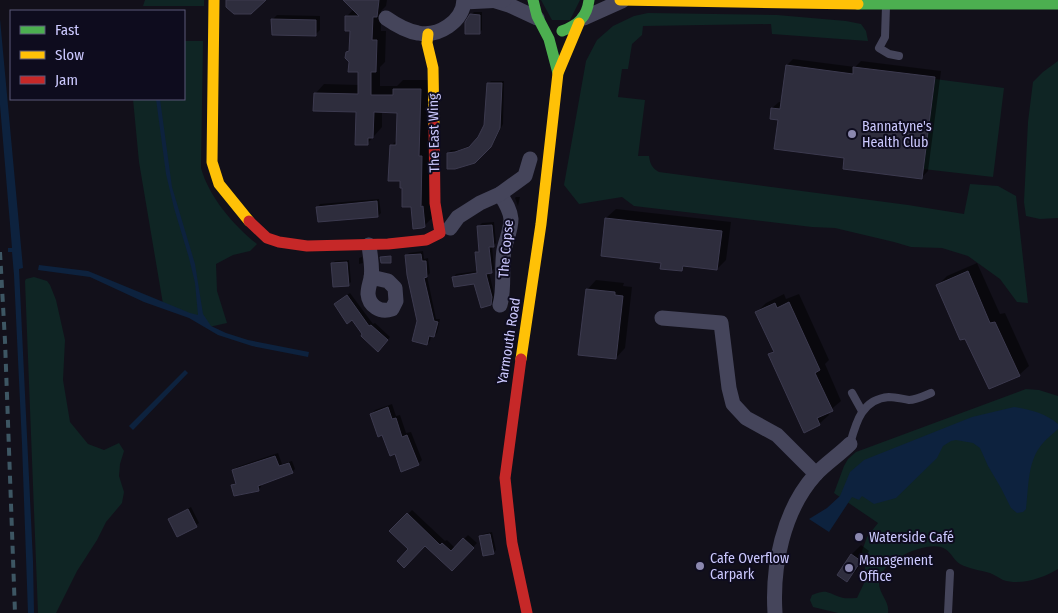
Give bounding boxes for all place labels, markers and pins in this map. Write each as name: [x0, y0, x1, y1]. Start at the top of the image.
place label: Bannatyne's Health Club: [862, 118, 932, 151]
marker: Bannatyne's Health Club: [846, 128, 858, 140]
place label: Waterside Café: [869, 529, 954, 546]
marker: Waterside Café: [853, 531, 865, 543]
place label: Cafe Overflow Carpark: [710, 550, 789, 583]
place label: Management Office: [859, 552, 933, 585]
marker: Cafe Overflow Carpark: [694, 560, 706, 572]
marker: Management Office: [843, 562, 855, 574]

